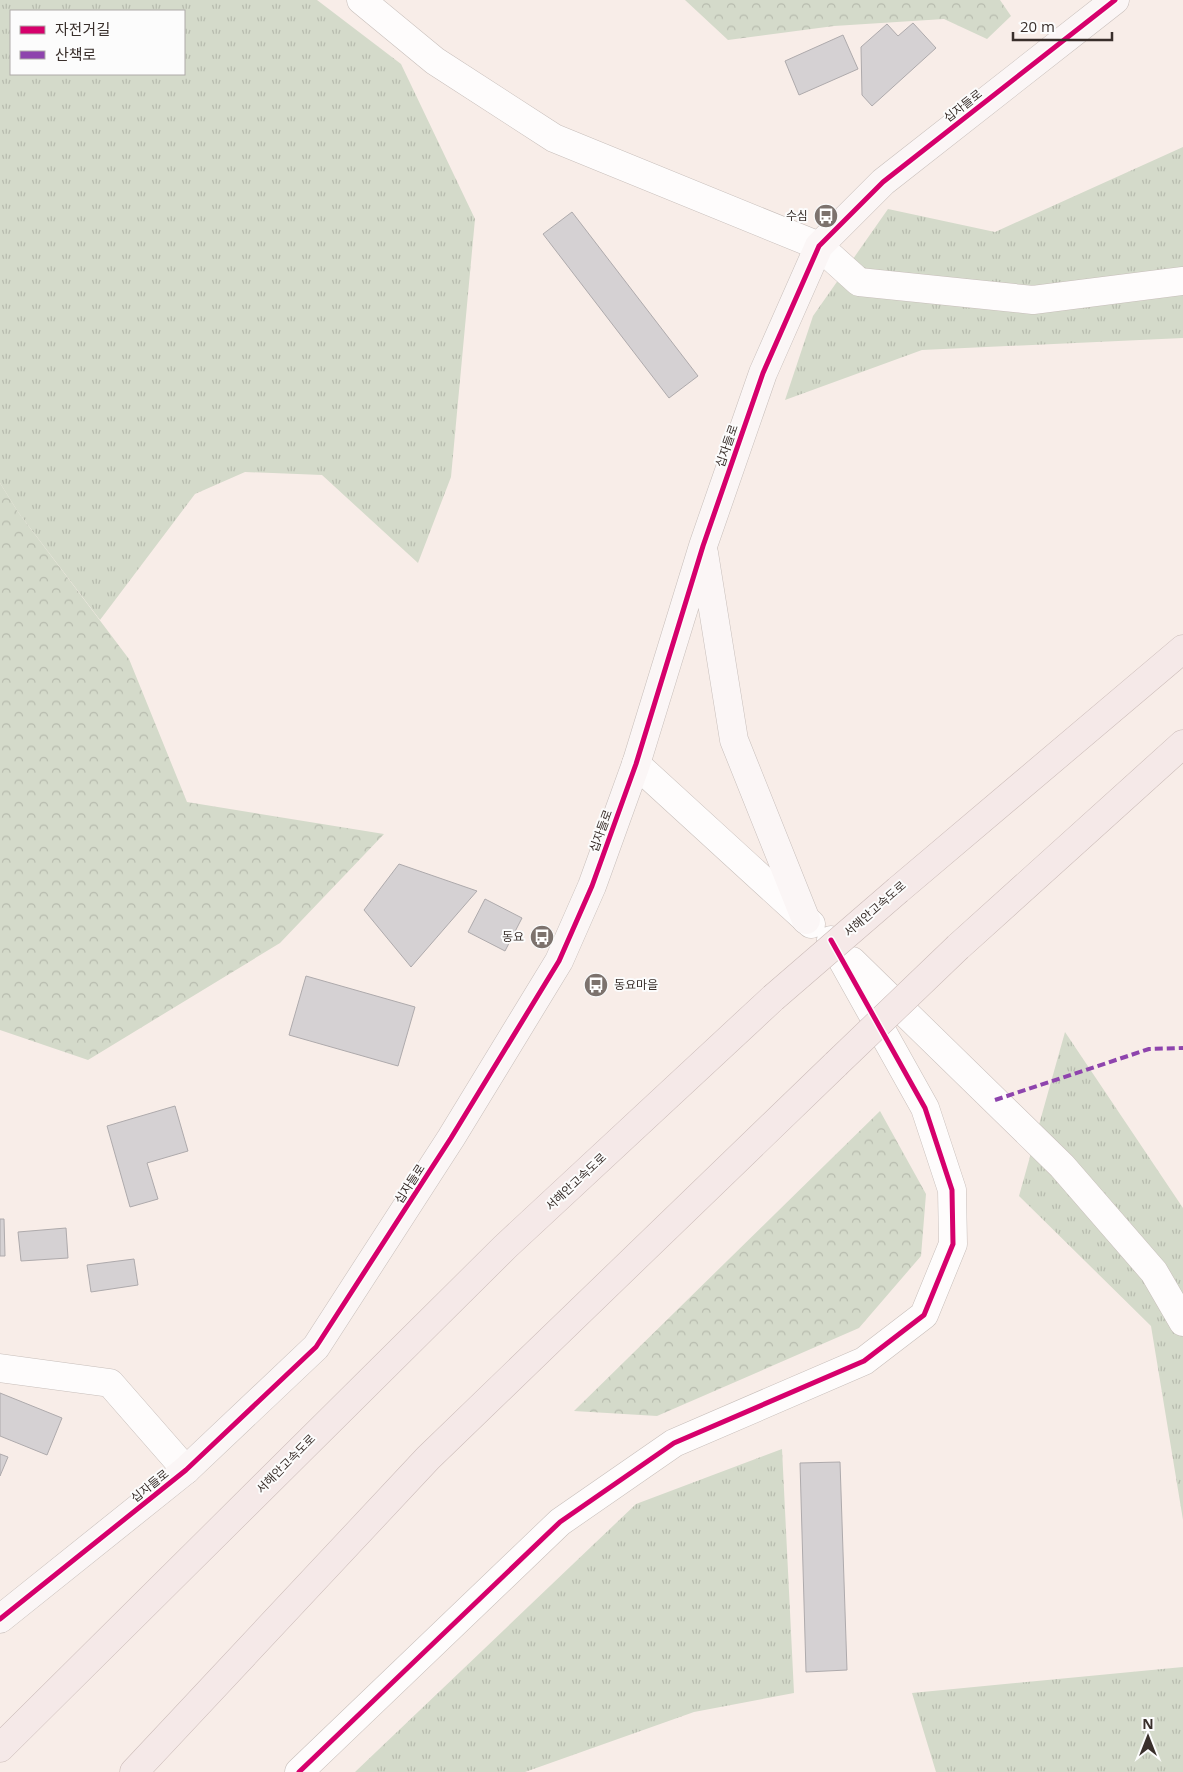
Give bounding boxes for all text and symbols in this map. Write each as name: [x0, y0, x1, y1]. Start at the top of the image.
legend: [10, 10, 185, 75]
scale bar: [1013, 10, 1112, 42]
text: 20 m: [1020, 16, 1055, 36]
text: 자전거길: [55, 19, 110, 39]
text: 산책로: [55, 44, 96, 64]
street label: 십자들로: [940, 85, 985, 126]
bus stop icon: 수심: [813, 203, 839, 229]
place label: 수심: [786, 207, 808, 224]
street label: 십자들로: [711, 422, 742, 469]
street label: 십자들로: [585, 807, 616, 854]
street label: 서해안고속도로: [840, 877, 909, 940]
bus stop icon: 동요: [529, 924, 555, 950]
place label: 동요: [502, 928, 524, 945]
bus stop icon: 동요마을: [583, 972, 609, 998]
place label: 동요마을: [614, 976, 658, 993]
street label: 서해안고속도로: [542, 1149, 610, 1214]
street label: 십자들로: [390, 1161, 429, 1207]
street label: 서해안고속도로: [252, 1430, 319, 1497]
street label: 십자들로: [127, 1465, 172, 1506]
north arrow: [1123, 1712, 1173, 1762]
text: N: [1142, 1714, 1154, 1733]

